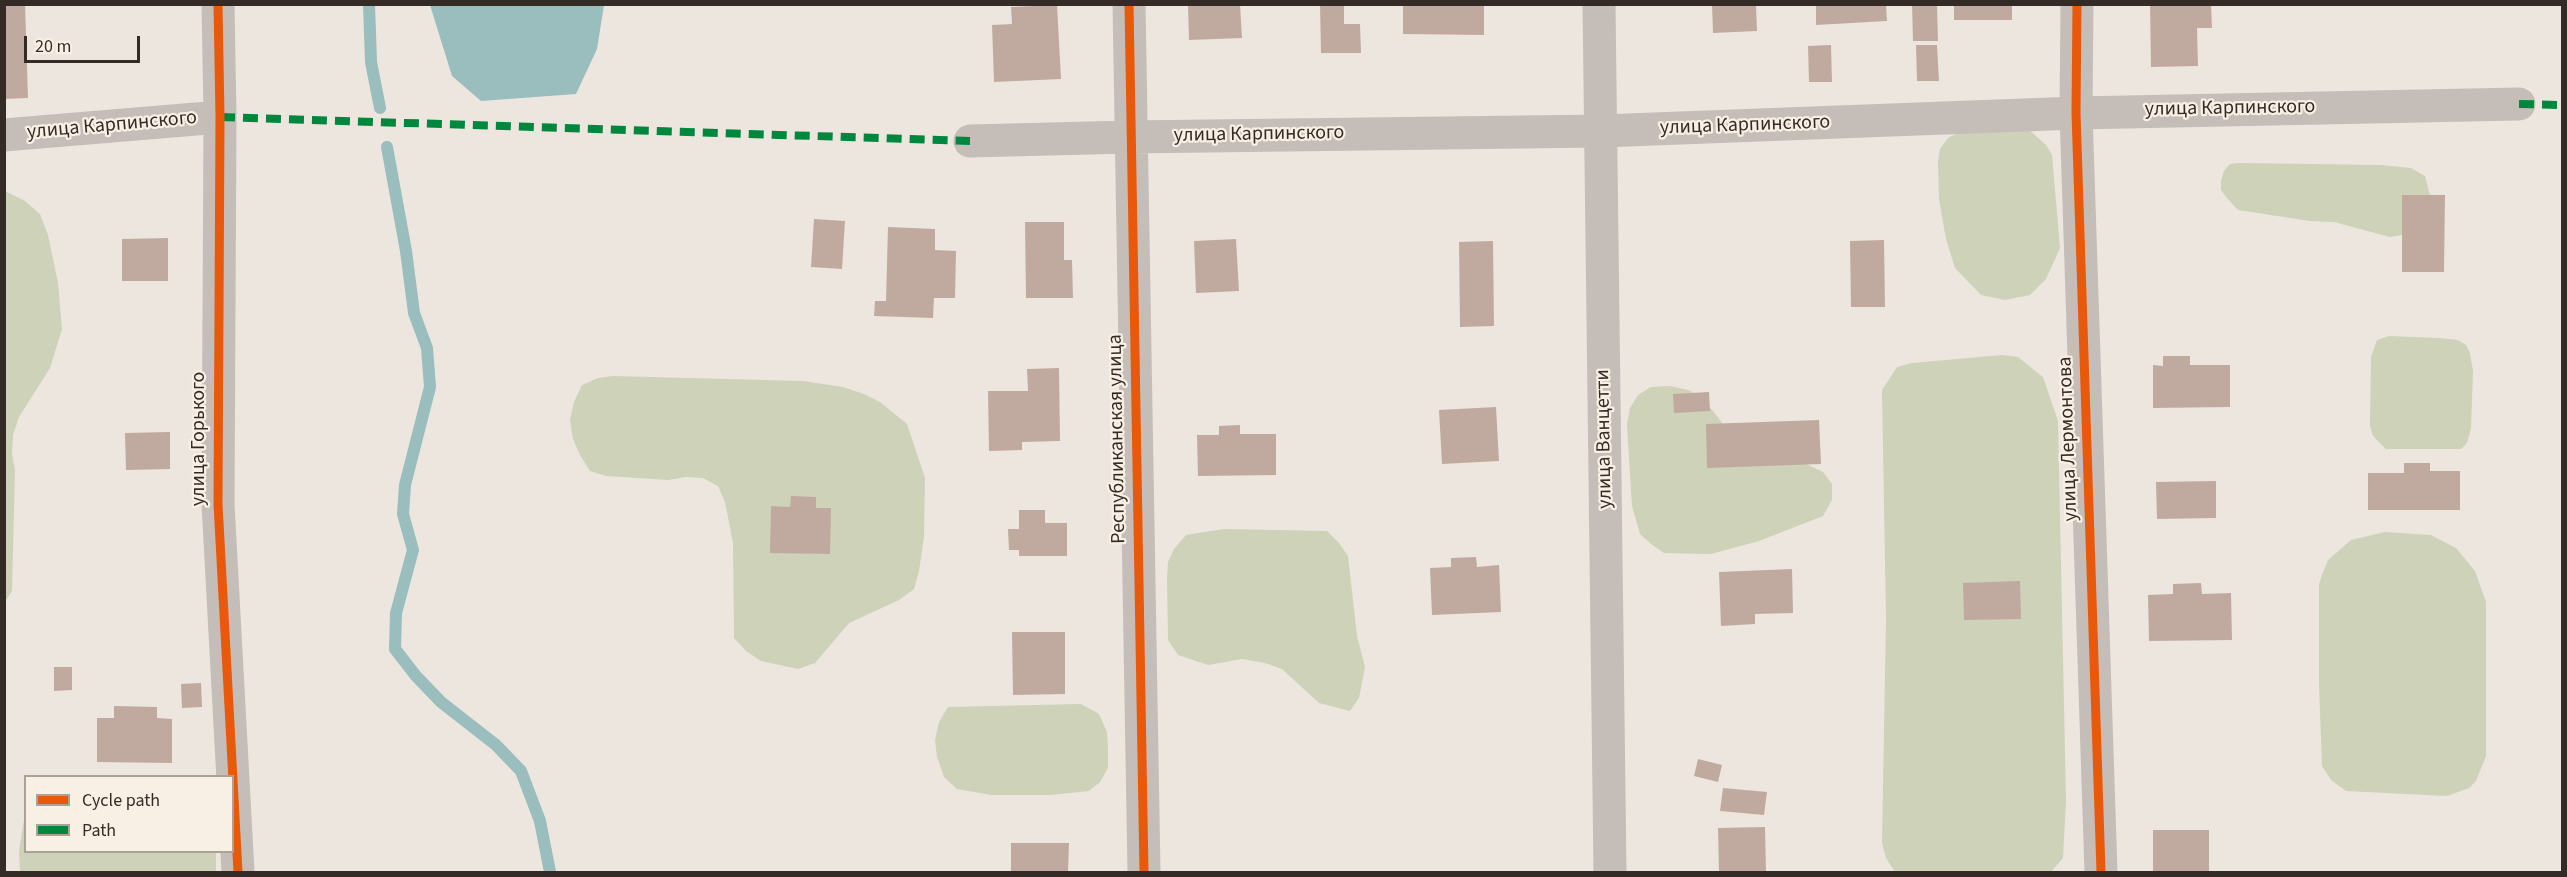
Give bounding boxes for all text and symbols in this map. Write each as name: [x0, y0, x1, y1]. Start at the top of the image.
scale bar: [27, 24, 142, 62]
text: 20 m: [35, 34, 71, 59]
street label: улица Карпинского: [2145, 96, 2315, 122]
street label: улица Карпинского: [26, 107, 198, 145]
street label: улица Карпинского: [1659, 111, 1831, 141]
street label: улица Карпинского: [1174, 122, 1344, 148]
street label: Республиканская улица: [1104, 334, 1132, 544]
street label: улица Лермонтова: [2054, 356, 2084, 522]
street label: улица Ванцетти: [1592, 369, 1618, 509]
street label: улица Горького: [188, 372, 212, 506]
legend: [24, 775, 234, 853]
text: Cycle path: [82, 788, 160, 813]
text: Path: [82, 818, 116, 843]

